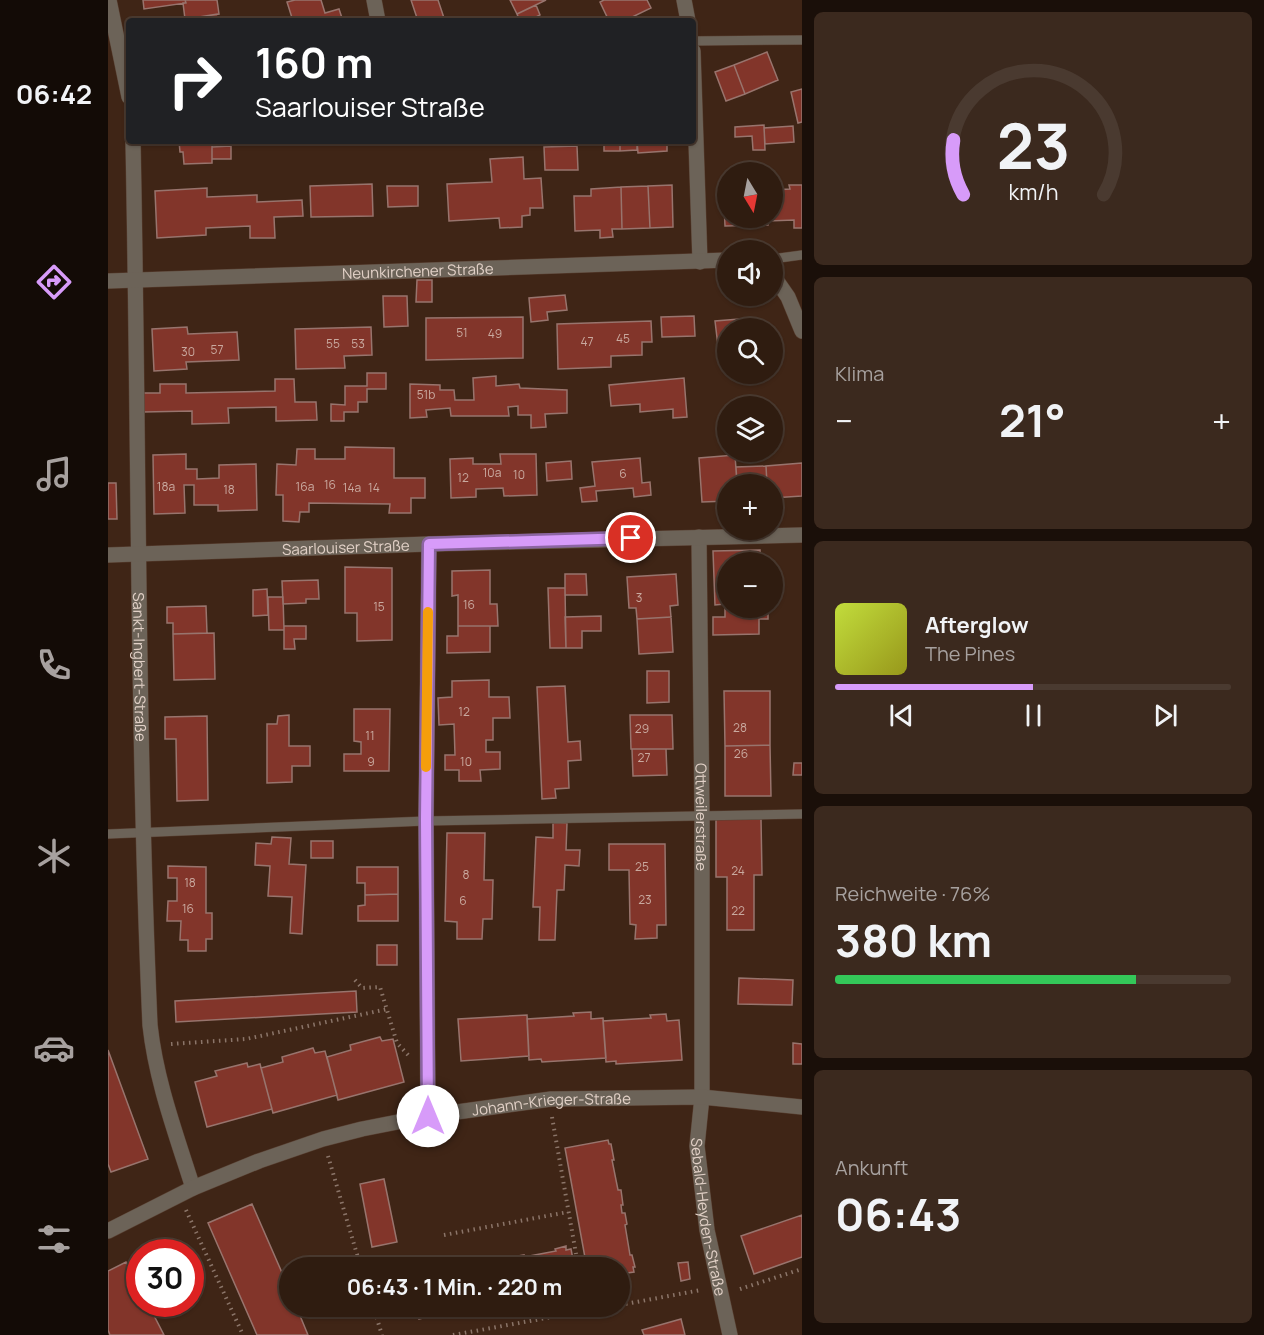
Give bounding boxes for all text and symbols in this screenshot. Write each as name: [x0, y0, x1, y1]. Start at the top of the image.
text: 160 m: [255, 33, 373, 91]
icon: right: [156, 42, 234, 120]
text: 06:42: [16, 75, 92, 112]
text: Saarlouiser Straße: [255, 88, 485, 125]
text: 23: [996, 102, 1070, 188]
north arrow: [717, 162, 783, 228]
map controls: [717, 162, 783, 618]
text: km/h: [1008, 178, 1058, 207]
button: sound: [717, 240, 783, 306]
street label: Neunkirchener Straße: [342, 257, 494, 284]
icon: directions: [33, 261, 75, 303]
button: search: [717, 318, 783, 384]
house number: 51: [456, 324, 468, 341]
house number: 49: [488, 325, 502, 342]
house number: 45: [616, 330, 630, 347]
house number: 47: [580, 333, 594, 350]
house number: 55: [326, 335, 340, 352]
house number: 53: [351, 335, 365, 352]
house number: 57: [211, 341, 223, 358]
house number: 30: [181, 343, 195, 360]
text: Klima: [835, 360, 884, 387]
house number: 51b: [417, 386, 435, 403]
text: 21°: [999, 389, 1066, 451]
button: layers: [717, 396, 783, 462]
text: −: [835, 398, 853, 443]
text: +: [1212, 398, 1231, 443]
icon: music: [33, 453, 75, 495]
house number: 10a: [483, 464, 501, 481]
house number: 6: [619, 465, 627, 482]
house number: 10: [513, 466, 525, 483]
house number: 12: [457, 469, 469, 486]
button: +: [717, 474, 783, 540]
house number: 16: [324, 476, 336, 493]
house number: 18a: [157, 478, 175, 495]
house number: 16a: [296, 478, 314, 495]
house number: 14a: [343, 479, 361, 496]
house number: 14: [368, 479, 380, 496]
house number: 18: [223, 481, 235, 498]
pin: [605, 512, 656, 563]
icon: arrive: [614, 521, 647, 554]
street label: Saarlouiser Straße: [282, 534, 410, 560]
button: −: [717, 552, 783, 618]
house number: 3: [636, 589, 642, 606]
street label: Sankt-Ingbert-Straße: [128, 592, 152, 742]
house number: 16: [463, 596, 475, 613]
house number: 15: [373, 598, 385, 615]
text: Afterglow: [925, 610, 1029, 640]
text: The Pines: [925, 640, 1015, 667]
icon: phone: [33, 644, 75, 686]
icon: previous: [885, 699, 918, 732]
icon: pause: [1017, 699, 1050, 732]
icon: next: [1149, 699, 1182, 732]
house number: 12: [458, 703, 470, 720]
house number: 28: [733, 719, 747, 736]
house number: 29: [635, 720, 649, 737]
house number: 11: [365, 727, 375, 744]
house number: 26: [734, 745, 748, 762]
house number: 27: [638, 749, 650, 766]
house number: 9: [367, 753, 375, 770]
house number: 10: [460, 753, 472, 770]
street label: Ottweilerstraße: [691, 763, 713, 871]
icon: climate: [33, 835, 75, 877]
house number: 25: [635, 858, 649, 875]
house number: 24: [731, 862, 745, 879]
house number: 8: [463, 866, 470, 883]
house number: 18: [184, 874, 196, 891]
text: Reichweite · 76%: [835, 880, 991, 907]
house number: 23: [638, 891, 652, 908]
house number: 6: [459, 892, 467, 909]
house number: 16: [182, 900, 194, 917]
house number: 22: [731, 902, 745, 919]
text: 380 km: [835, 909, 992, 971]
icon: car: [33, 1027, 75, 1069]
position arrow: [396, 1084, 460, 1148]
street label: Johann-Krieger-Straße: [470, 1087, 631, 1120]
street label: Sebald-Heyden-Straße: [686, 1137, 732, 1298]
text: Ankunft: [835, 1154, 908, 1181]
text: 06:43: [835, 1183, 962, 1245]
icon: filters: [33, 1218, 75, 1260]
speed limit sign: 30: [126, 1239, 204, 1317]
text: 06:43 · 1 Min. · 220 m: [347, 1272, 562, 1302]

